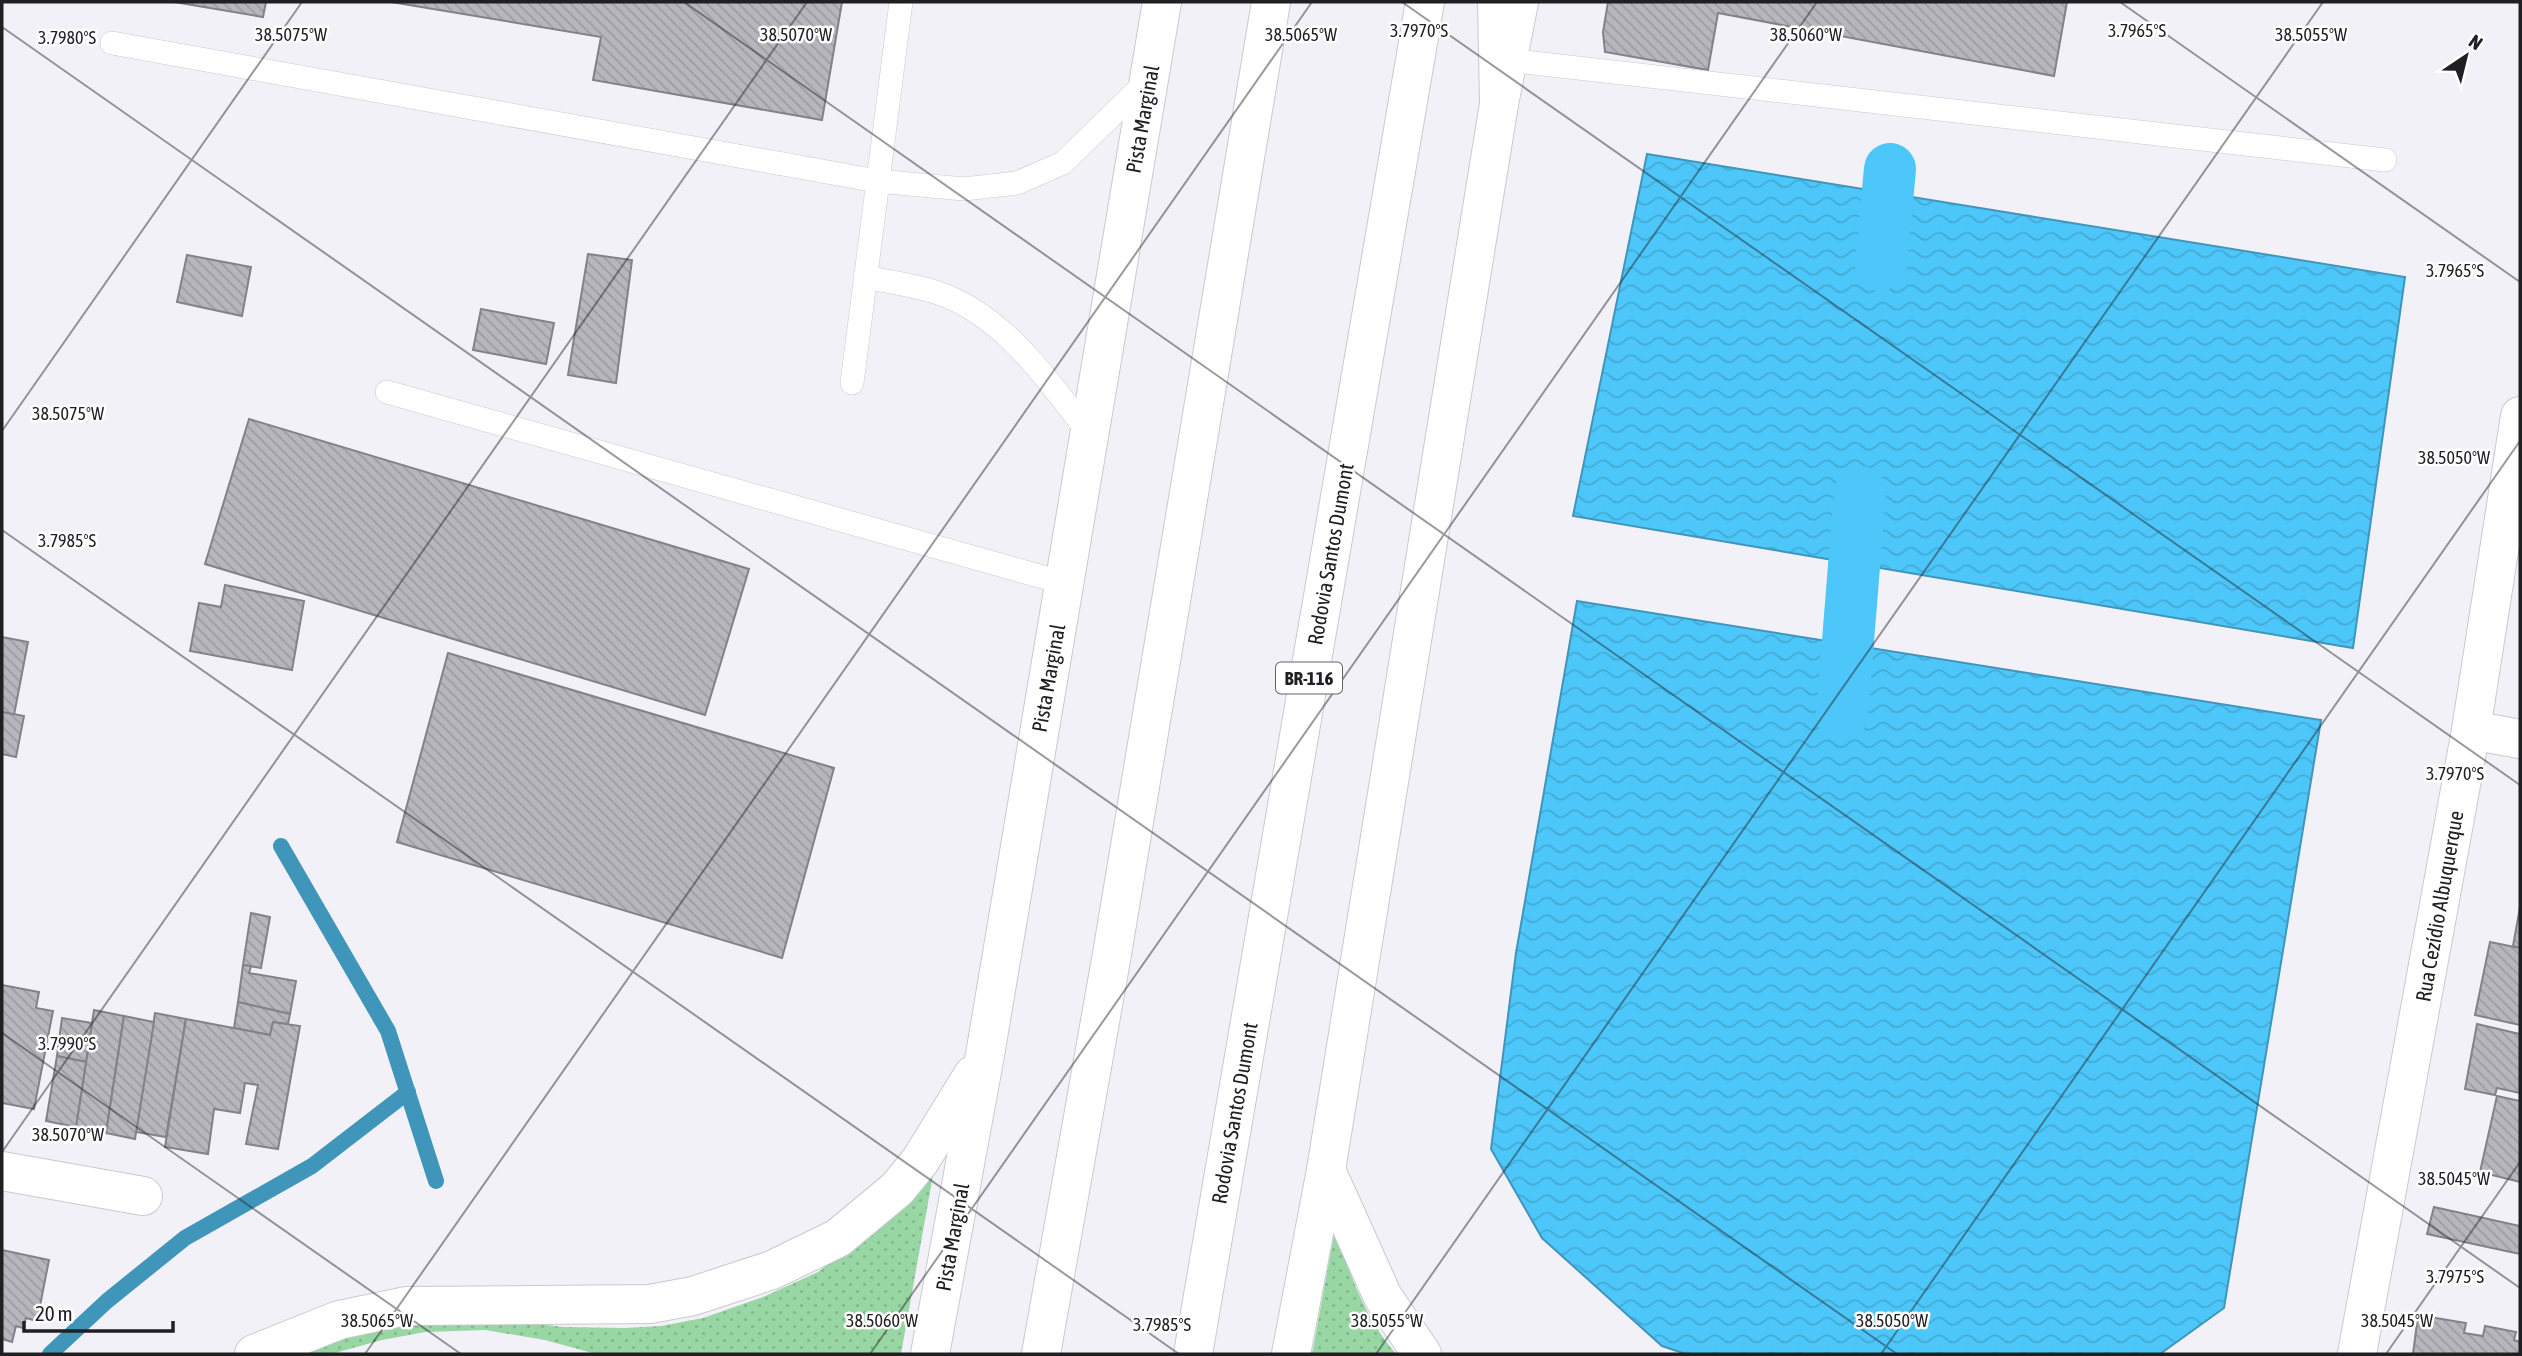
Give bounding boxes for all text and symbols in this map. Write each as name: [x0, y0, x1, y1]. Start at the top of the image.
text: 3.7970°S: [1390, 20, 1448, 41]
text: 3.7965°S: [2108, 20, 2166, 41]
north arrow: [2431, 21, 2501, 91]
text: 38.5075°W: [255, 24, 327, 45]
text: 38.5070°W: [760, 24, 832, 45]
text: 38.5065°W: [1265, 24, 1337, 45]
text: 38.5060°W: [1770, 24, 1842, 45]
text: 38.5055°W: [2275, 24, 2347, 45]
text: 3.7980°S: [38, 27, 96, 48]
text: N: [2465, 30, 2487, 54]
street label: Pista Marginal: [1121, 63, 1163, 175]
text: 3.7965°S: [2426, 260, 2484, 281]
text: 38.5075°W: [32, 403, 104, 424]
text: 38.5050°W: [2418, 447, 2490, 468]
street label: Rodovia Santos Dumont: [1302, 461, 1358, 647]
text: 3.7985°S: [38, 530, 96, 551]
street label: Pista Marginal: [1027, 622, 1069, 734]
road number: BR-116: [1276, 663, 1342, 694]
text: 3.7970°S: [2426, 763, 2484, 784]
street label: Rua Cezídio Albuquerque: [2410, 809, 2468, 1003]
street label: Rodovia Santos Dumont: [1206, 1020, 1262, 1206]
text: 3.7990°S: [38, 1033, 96, 1054]
text: 38.5070°W: [32, 1124, 104, 1145]
text: 38.5045°W: [2418, 1168, 2490, 1189]
street label: Pista Marginal: [931, 1181, 973, 1293]
text: 3.7975°S: [2426, 1266, 2484, 1287]
scale bar: [24, 1290, 173, 1334]
text: 20 m: [35, 1301, 73, 1325]
text: 38.5065°W: [341, 1310, 413, 1331]
text: 38.5060°W: [846, 1310, 918, 1331]
text: 38.5055°W: [1351, 1310, 1423, 1331]
text: 38.5050°W: [1856, 1310, 1928, 1331]
text: 38.5045°W: [2361, 1310, 2433, 1331]
text: 3.7985°S: [1133, 1314, 1191, 1335]

